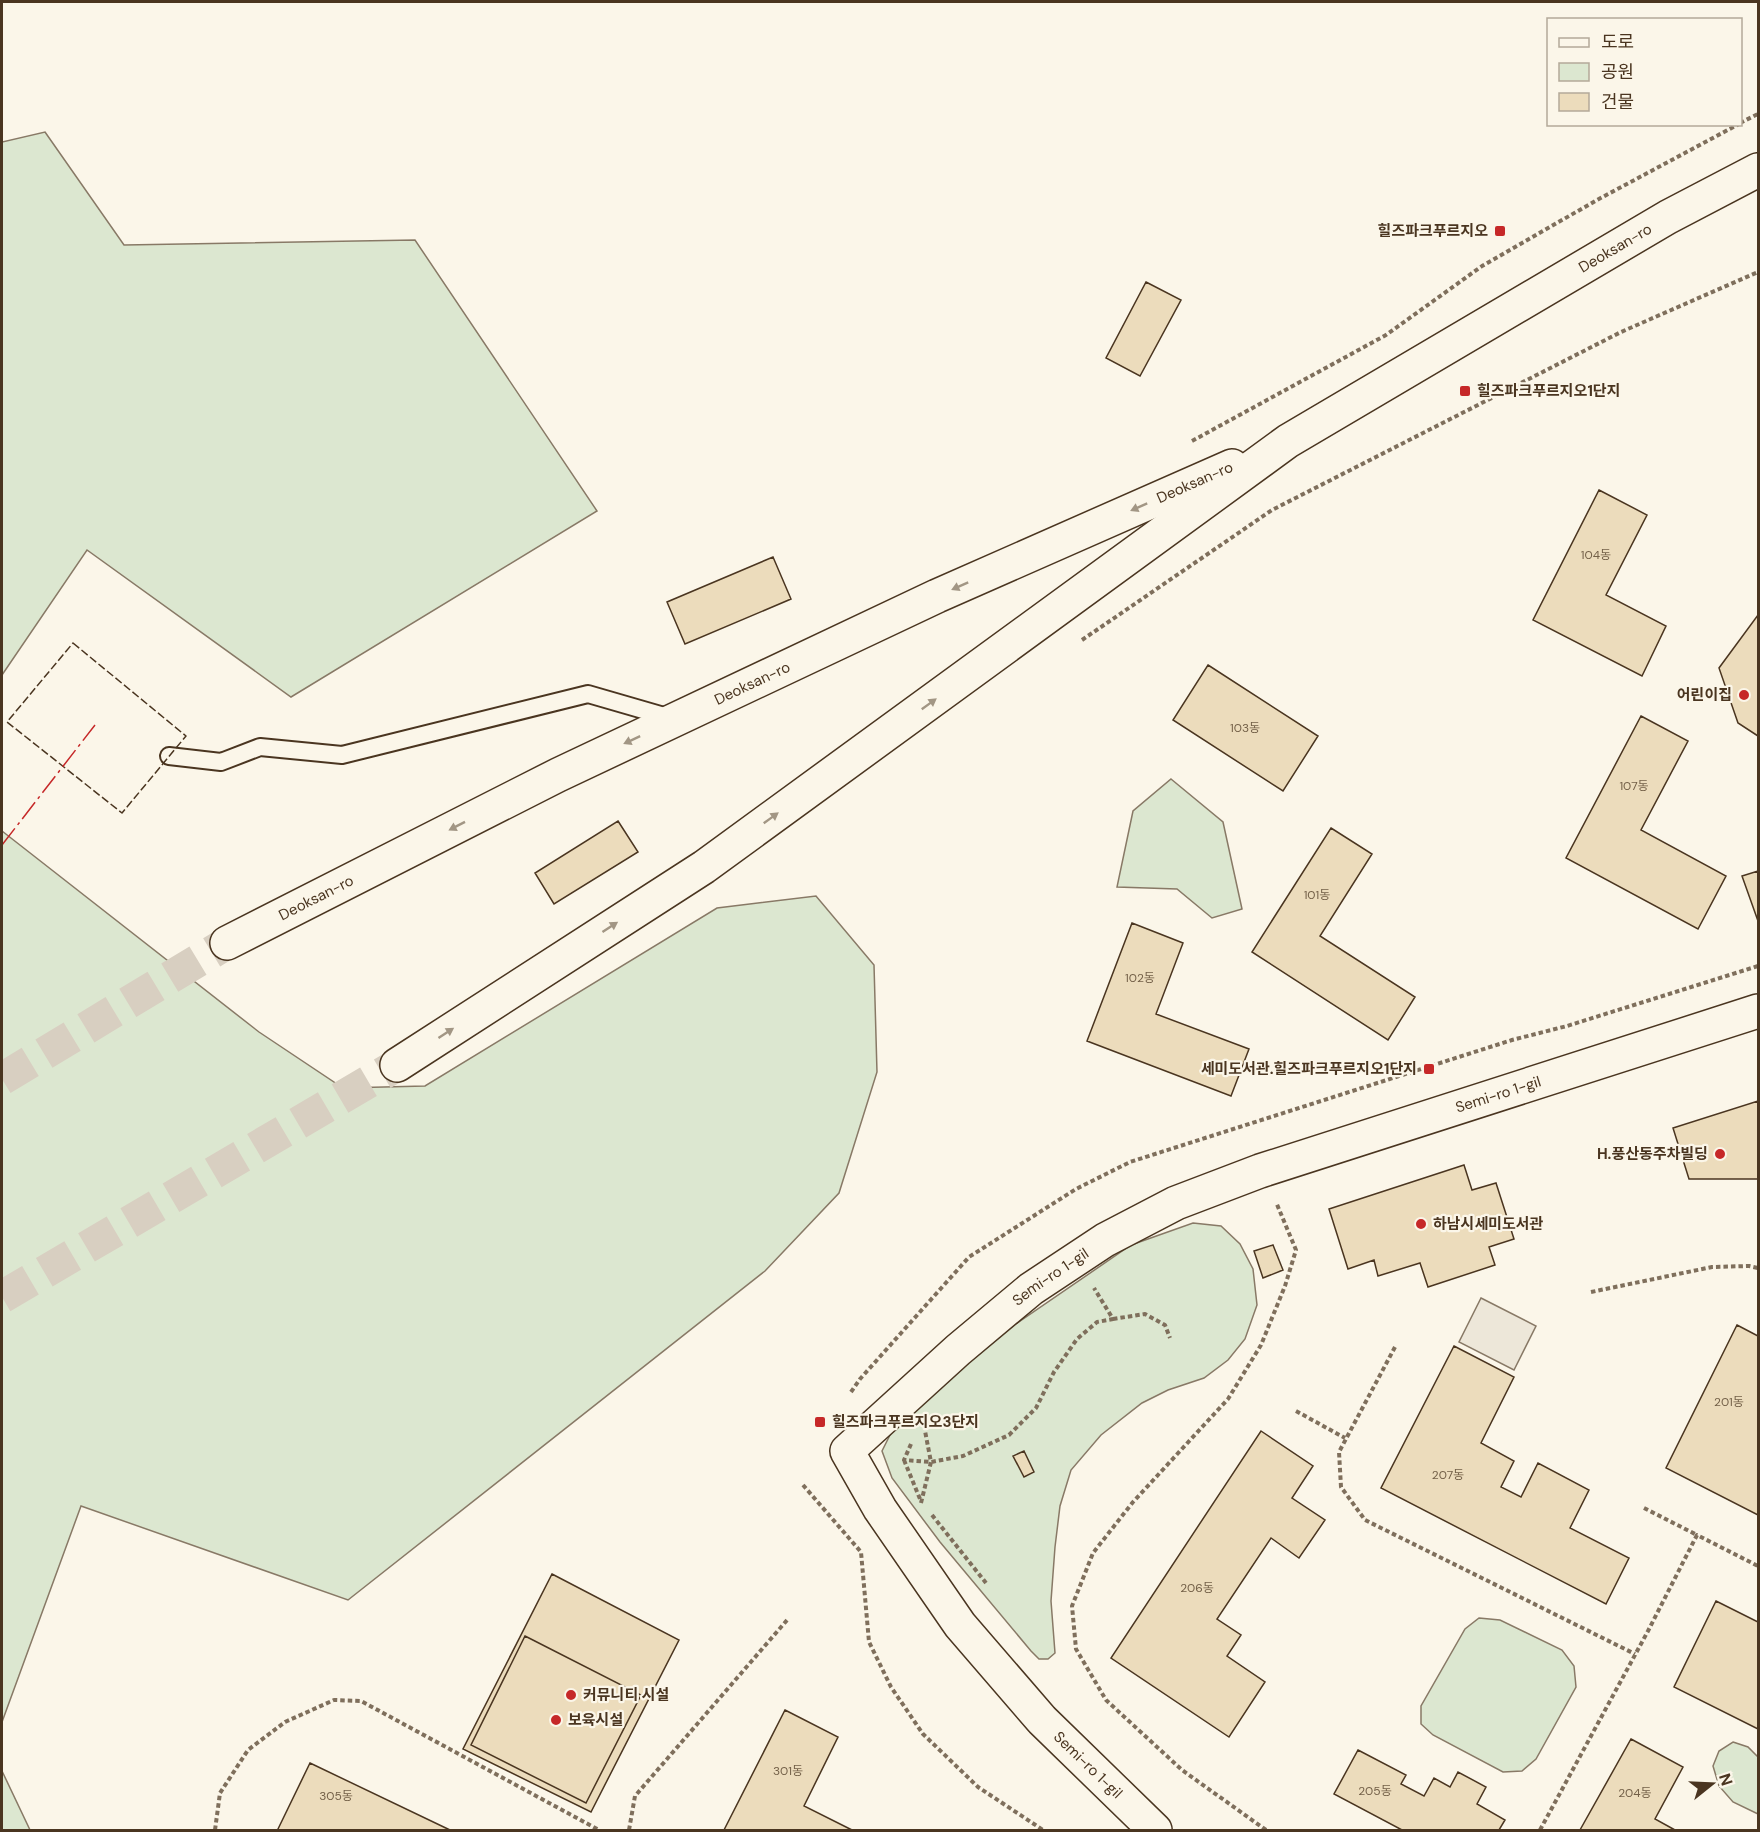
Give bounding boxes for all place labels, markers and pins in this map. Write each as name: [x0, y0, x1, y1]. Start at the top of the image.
place label: 힐즈파크푸르지오: [1378, 221, 1488, 241]
marker: 힐즈파크푸르지오: [1493, 224, 1507, 238]
place label: 힐즈파크푸르지오1단지: [1477, 381, 1620, 401]
marker: 힐즈파크푸르지오1단지: [1458, 384, 1472, 398]
place label: 어린이집: [1677, 685, 1732, 705]
marker: 어린이집: [1737, 688, 1751, 702]
place label: 세미도서관.힐즈파크푸르지오1단지: [1201, 1059, 1417, 1079]
marker: 세미도서관.힐즈파크푸르지오1단지: [1422, 1062, 1436, 1076]
place label: H.풍산동주차빌딩: [1597, 1144, 1708, 1164]
marker: H.풍산동주차빌딩: [1713, 1147, 1727, 1161]
place label: 하남시세미도서관: [1433, 1214, 1544, 1234]
marker: 하남시세미도서관: [1414, 1217, 1428, 1231]
place label: 힐즈파크푸르지오3단지: [832, 1412, 979, 1432]
marker: 힐즈파크푸르지오3단지: [813, 1415, 827, 1429]
place label: 커뮤니티 시설: [583, 1685, 669, 1705]
marker: 커뮤니티 시설: [564, 1688, 578, 1702]
place label: 보육시설: [568, 1710, 623, 1730]
marker: 보육시설: [549, 1713, 563, 1727]

